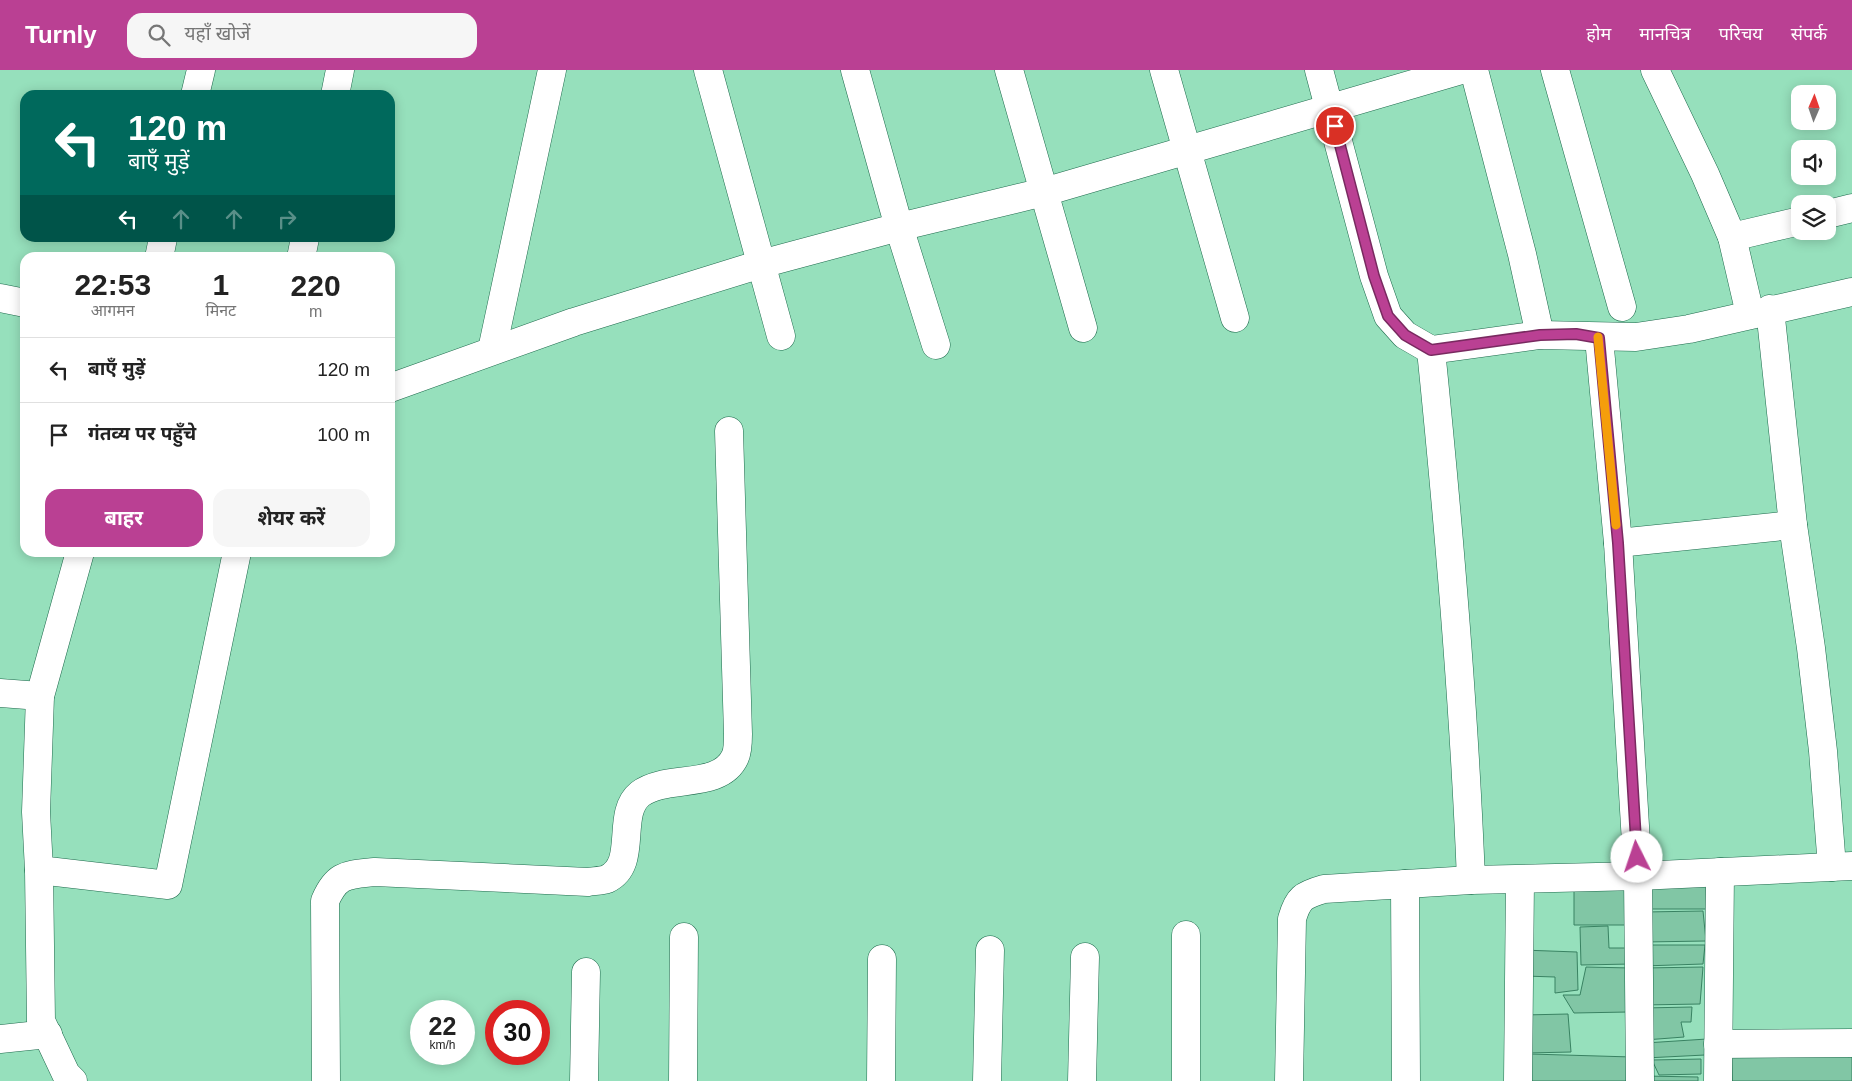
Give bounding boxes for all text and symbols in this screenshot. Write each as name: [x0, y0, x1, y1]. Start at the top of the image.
search box: [127, 13, 477, 58]
text: Turnly: [25, 21, 97, 48]
icon: search: [145, 21, 173, 49]
text: यहाँ खोजें: [185, 23, 250, 44]
text: होम: [1586, 24, 1611, 44]
text: मानचित्र: [1639, 24, 1691, 44]
text: परिचय: [1719, 24, 1763, 44]
text: संपर्क: [1791, 24, 1827, 44]
north arrow: [1791, 85, 1836, 130]
map controls: [1791, 85, 1836, 240]
pin: [1314, 105, 1356, 147]
text: 120 m: [128, 108, 227, 147]
icon: left: [45, 110, 110, 175]
icon: arrive: [1321, 112, 1349, 140]
button: sound: [1791, 140, 1836, 185]
text: बाएँ मुड़ें: [128, 149, 189, 174]
button: layers: [1791, 195, 1836, 240]
icon: left: [114, 205, 142, 233]
icon: ahead: [167, 205, 195, 233]
icon: ahead: [220, 205, 248, 233]
icon: right: [273, 205, 301, 233]
text: 22:53: [74, 268, 151, 301]
text: 1: [212, 268, 229, 301]
text: 220: [291, 269, 341, 302]
text: आगमन: [91, 302, 135, 319]
text: मिनट: [205, 302, 236, 319]
text: m: [309, 303, 322, 320]
icon: left: [45, 356, 73, 384]
text: बाएँ मुड़ें: [88, 358, 145, 379]
text: 120 m: [317, 359, 370, 380]
icon: arrive: [45, 421, 73, 449]
text: गंतव्य पर पहुँचे: [88, 423, 196, 444]
text: 100 m: [317, 424, 370, 445]
button: बाहर: [45, 489, 203, 547]
button: शेयर करें: [213, 489, 370, 547]
position arrow: [1610, 830, 1662, 882]
speed limit sign: 30: [485, 1000, 550, 1065]
text: 22: [429, 1012, 456, 1040]
text: km/h: [429, 1038, 456, 1052]

